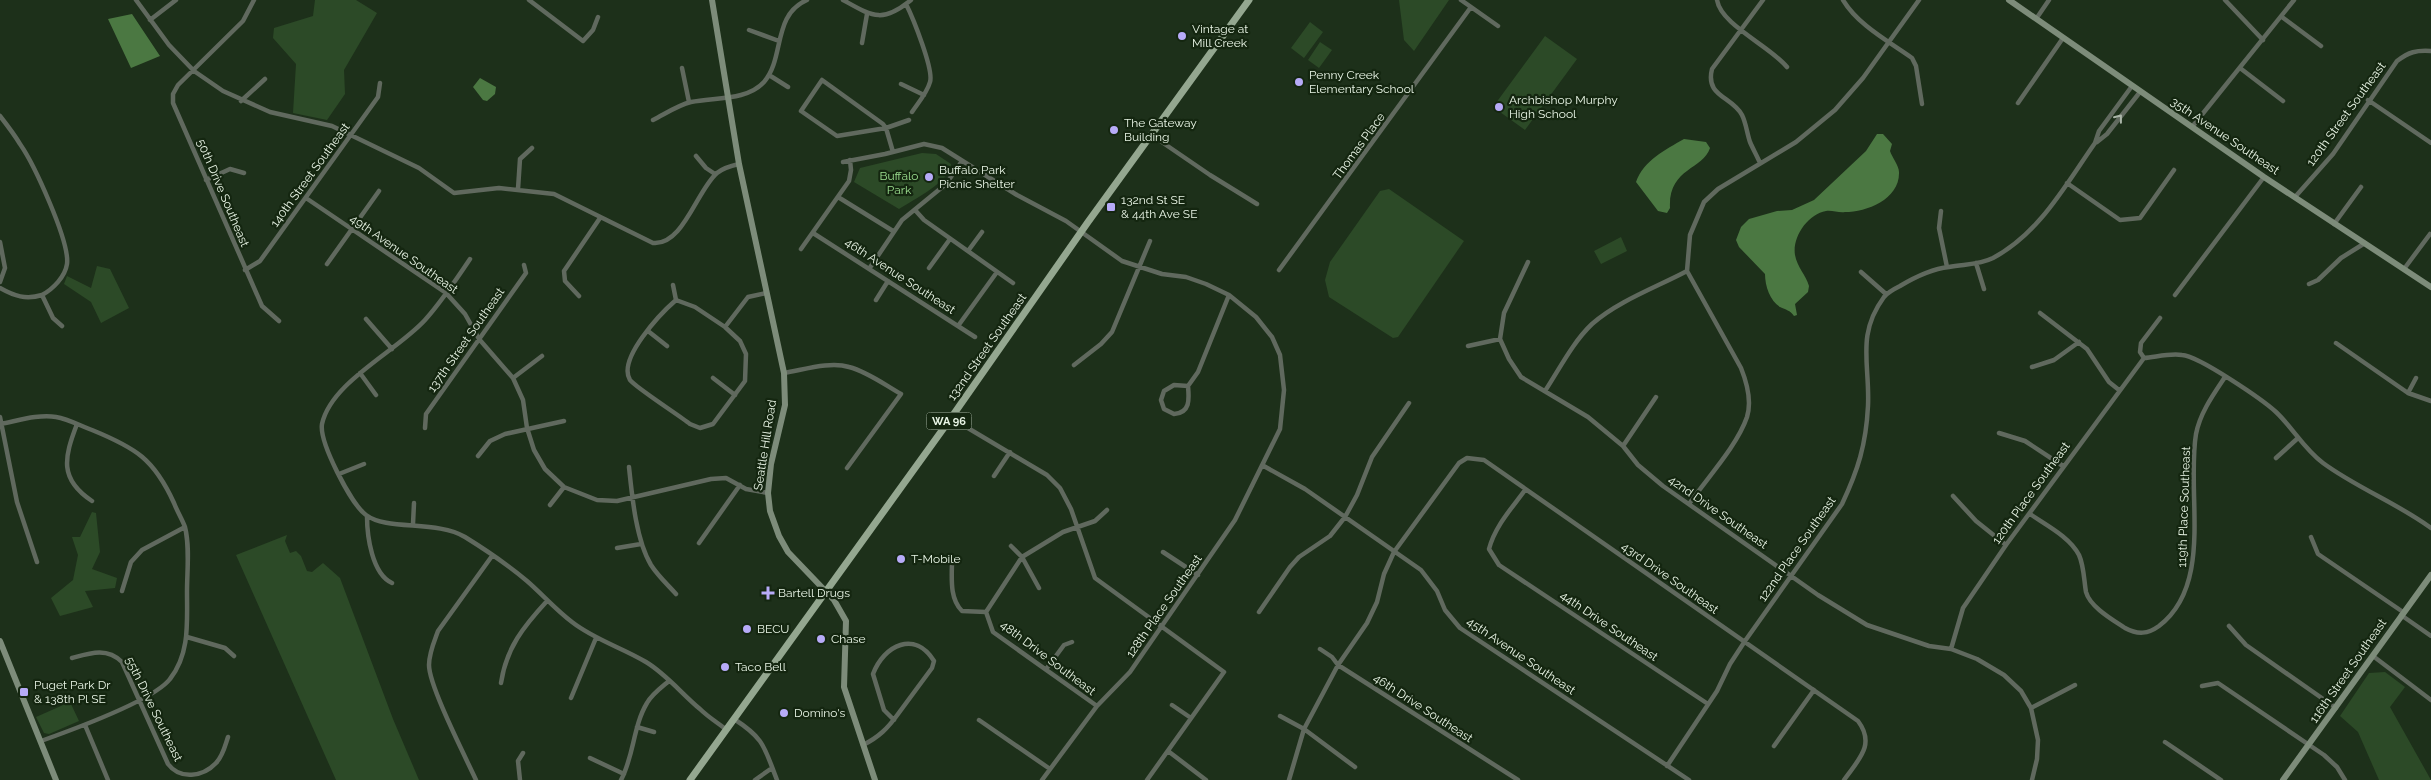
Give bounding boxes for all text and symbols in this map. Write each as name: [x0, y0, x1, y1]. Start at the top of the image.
place label: Vintage at Mill Creek: [1192, 22, 1248, 50]
marker: Vintage at Mill Creek: [1176, 30, 1188, 42]
street label: 120th Street Southeast: [2304, 59, 2388, 169]
place label: Penny Creek Elementary School: [1309, 68, 1415, 96]
marker: Penny Creek Elementary School: [1293, 76, 1305, 88]
place label: Archbishop Murphy High School: [1509, 93, 1618, 121]
street label: 35th Avenue Southeast: [2168, 94, 2282, 178]
marker: Archbishop Murphy High School: [1493, 101, 1505, 113]
street label: Thomas Place: [1330, 110, 1388, 182]
one-way arrow: [2113, 115, 2121, 124]
place label: The Gateway Building: [1124, 116, 1197, 144]
street label: 140th Street Southeast: [267, 120, 353, 230]
marker: The Gateway Building: [1108, 124, 1120, 136]
street label: 50th Drive Southeast: [194, 137, 252, 249]
place label: Buffalo Park Picnic Shelter: [939, 163, 1015, 191]
park label: Buffalo Park: [879, 169, 919, 197]
marker: Buffalo Park Picnic Shelter: [923, 171, 935, 183]
place label: 132nd St SE & 44th Ave SE: [1121, 193, 1197, 221]
marker: 132nd St SE & 44th Ave SE: [1105, 201, 1117, 213]
street label: 49th Avenue Southeast: [347, 211, 461, 297]
street label: 46th Avenue Southeast: [842, 235, 958, 317]
street label: 137th Street Southeast: [425, 285, 507, 395]
street label: 132nd Street Southeast: [945, 291, 1029, 403]
street label: Seattle Hill Road: [751, 399, 779, 491]
road number: WA 96: [926, 412, 972, 430]
street label: 120th Place Southeast: [1989, 439, 2073, 547]
street label: 119th Place Southeast: [2175, 446, 2193, 568]
street label: 42nd Drive Southeast: [1666, 472, 1770, 552]
street label: 122nd Place Southeast: [1755, 494, 1839, 604]
street label: 43rd Drive Southeast: [1619, 539, 1721, 617]
place label: T-Mobile: [911, 552, 961, 566]
street label: 128th Place Southeast: [1123, 552, 1205, 660]
marker: T-Mobile: [895, 553, 907, 565]
place label: Bartell Drugs: [778, 586, 850, 600]
marker: Bartell Drugs: [762, 587, 774, 599]
street label: 44th Drive Southeast: [1557, 588, 1661, 664]
street label: 45th Avenue Southeast: [1464, 614, 1578, 698]
street label: 116th Street Southeast: [2307, 616, 2389, 726]
street label: 48th Drive Southeast: [998, 618, 1098, 698]
place label: BECU: [757, 622, 789, 636]
marker: BECU: [741, 623, 753, 635]
place label: Chase: [831, 632, 866, 646]
marker: Chase: [815, 633, 827, 645]
street label: 55th Drive Southeast: [123, 654, 185, 764]
place label: Taco Bell: [735, 660, 787, 674]
marker: Taco Bell: [719, 661, 731, 673]
street label: 46th Drive Southeast: [1371, 671, 1475, 745]
place label: Puget Park Dr & 138th Pl SE: [34, 678, 111, 706]
marker: Puget Park Dr & 138th Pl SE: [18, 686, 30, 698]
place label: Domino's: [794, 706, 846, 720]
marker: Domino's: [778, 707, 790, 719]

